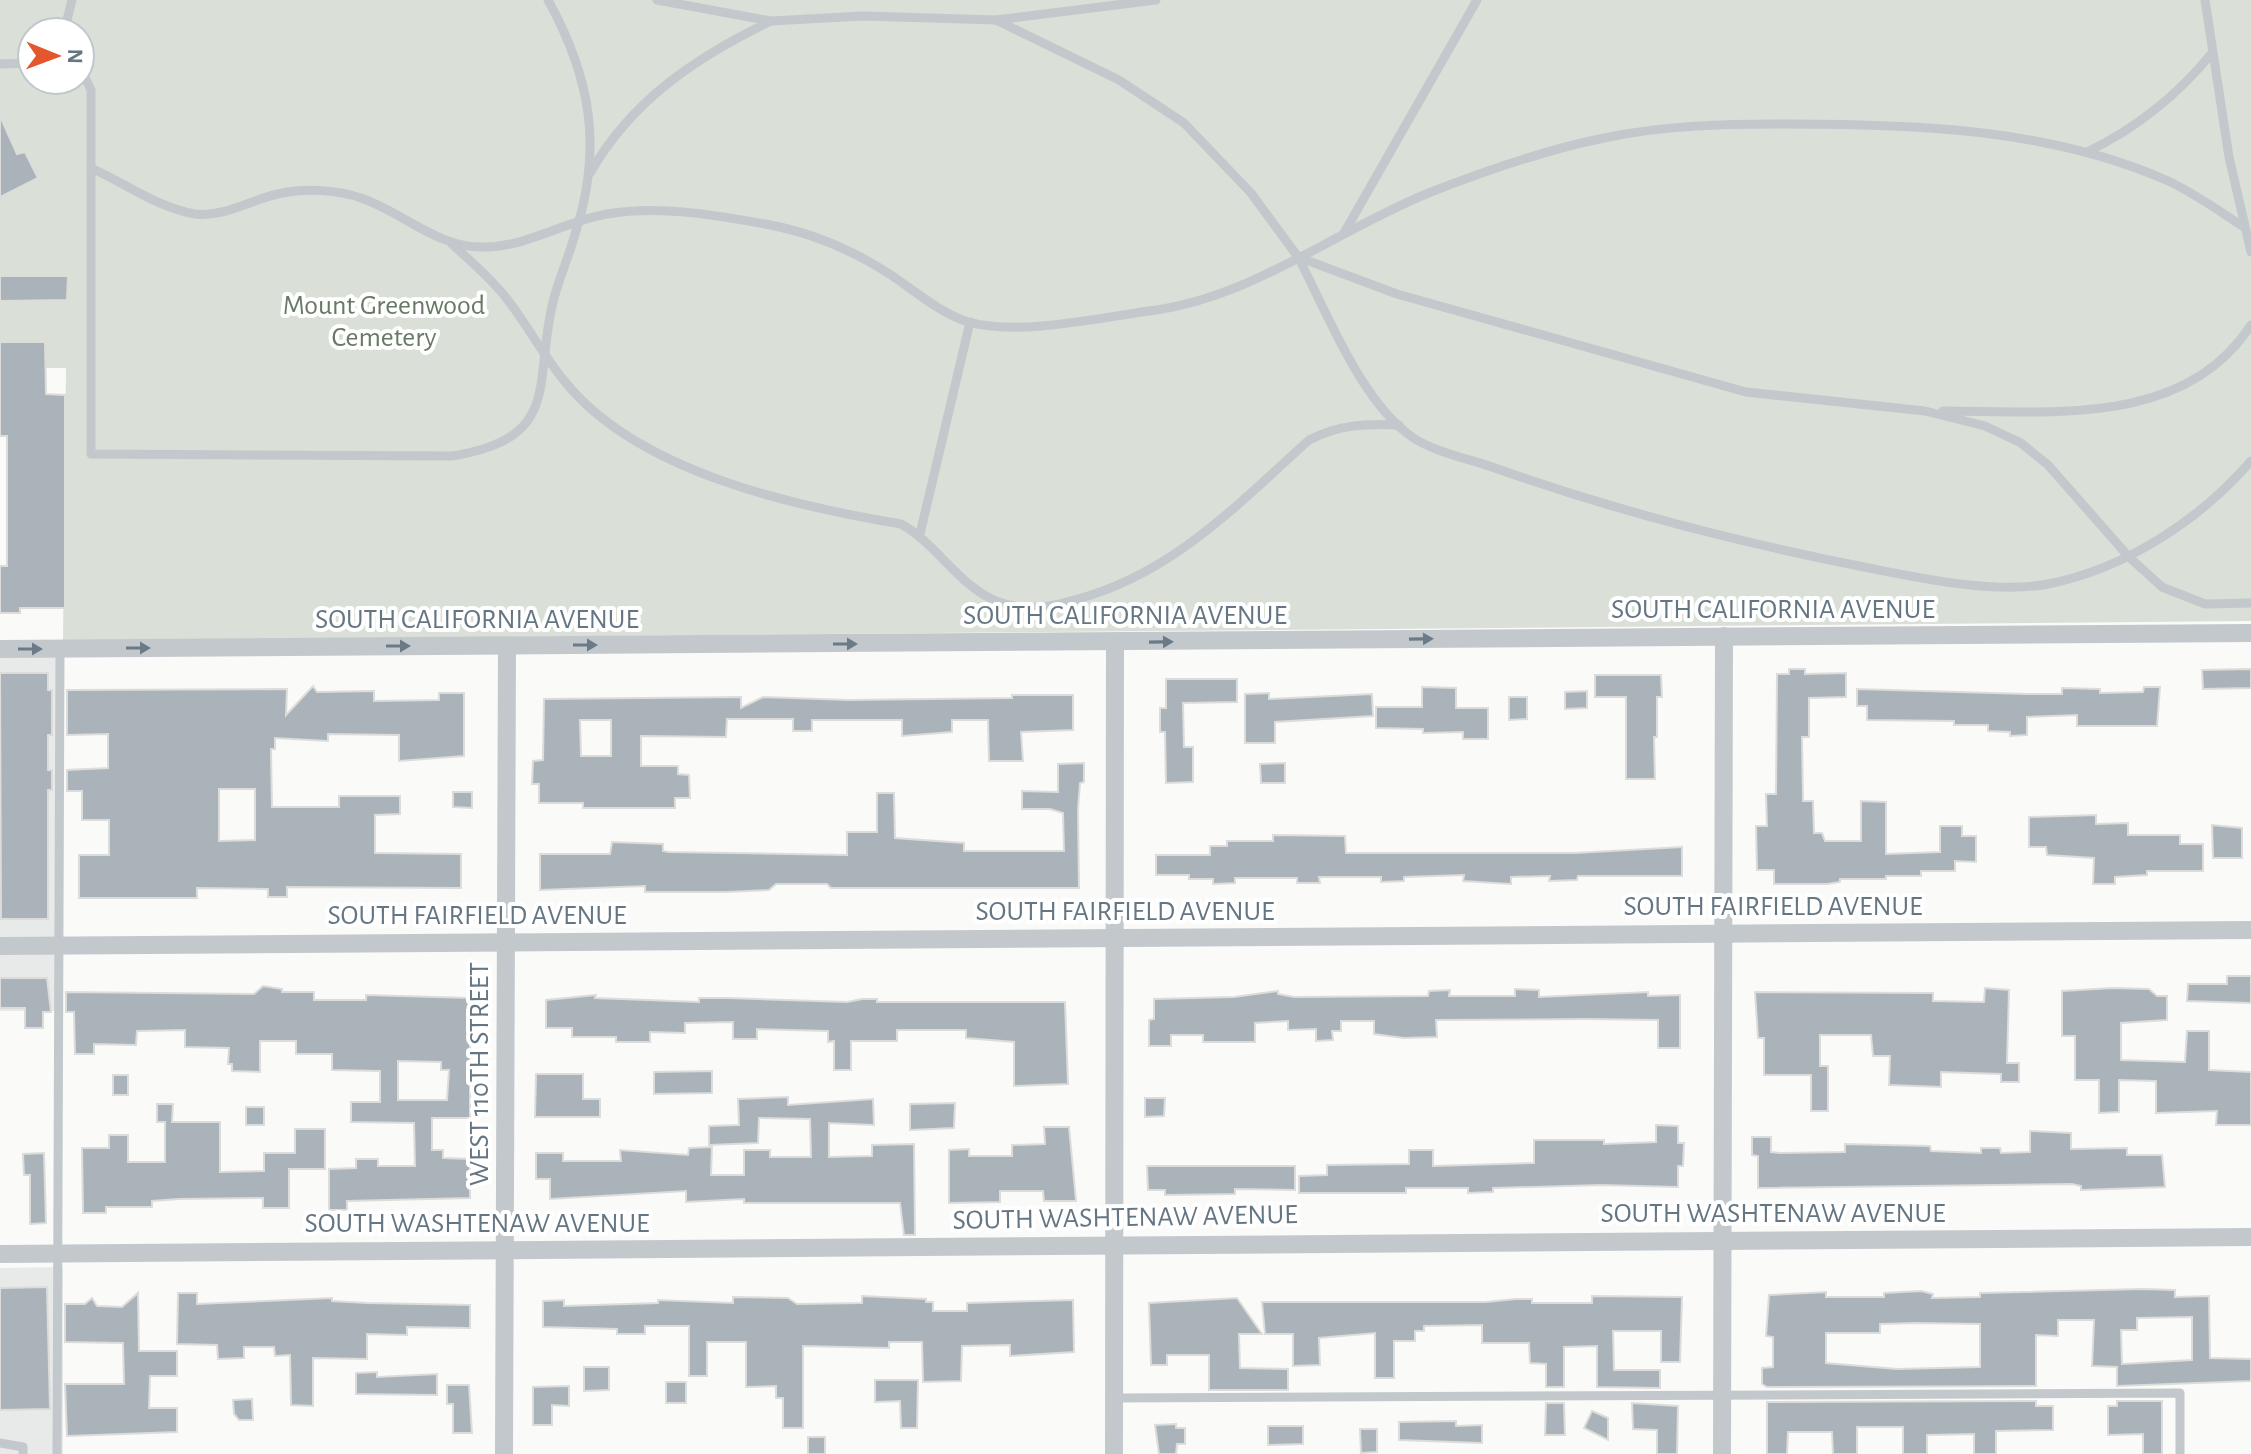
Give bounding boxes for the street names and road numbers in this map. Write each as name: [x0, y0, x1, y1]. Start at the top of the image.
street label: SOUTH CALIFORNIA AVENUE: [1611, 596, 1935, 624]
street label: SOUTH CALIFORNIA AVENUE: [963, 602, 1287, 630]
street label: SOUTH CALIFORNIA AVENUE: [315, 606, 639, 634]
street label: SOUTH FAIRFIELD AVENUE: [1623, 893, 1923, 921]
street label: SOUTH FAIRFIELD AVENUE: [975, 898, 1275, 926]
street label: SOUTH FAIRFIELD AVENUE: [327, 902, 627, 930]
street label: WEST 110TH STREET: [466, 962, 494, 1186]
street label: SOUTH WASHTENAW AVENUE: [1600, 1200, 1946, 1228]
street label: SOUTH WASHTENAW AVENUE: [952, 1201, 1298, 1235]
street label: SOUTH WASHTENAW AVENUE: [304, 1210, 650, 1238]

